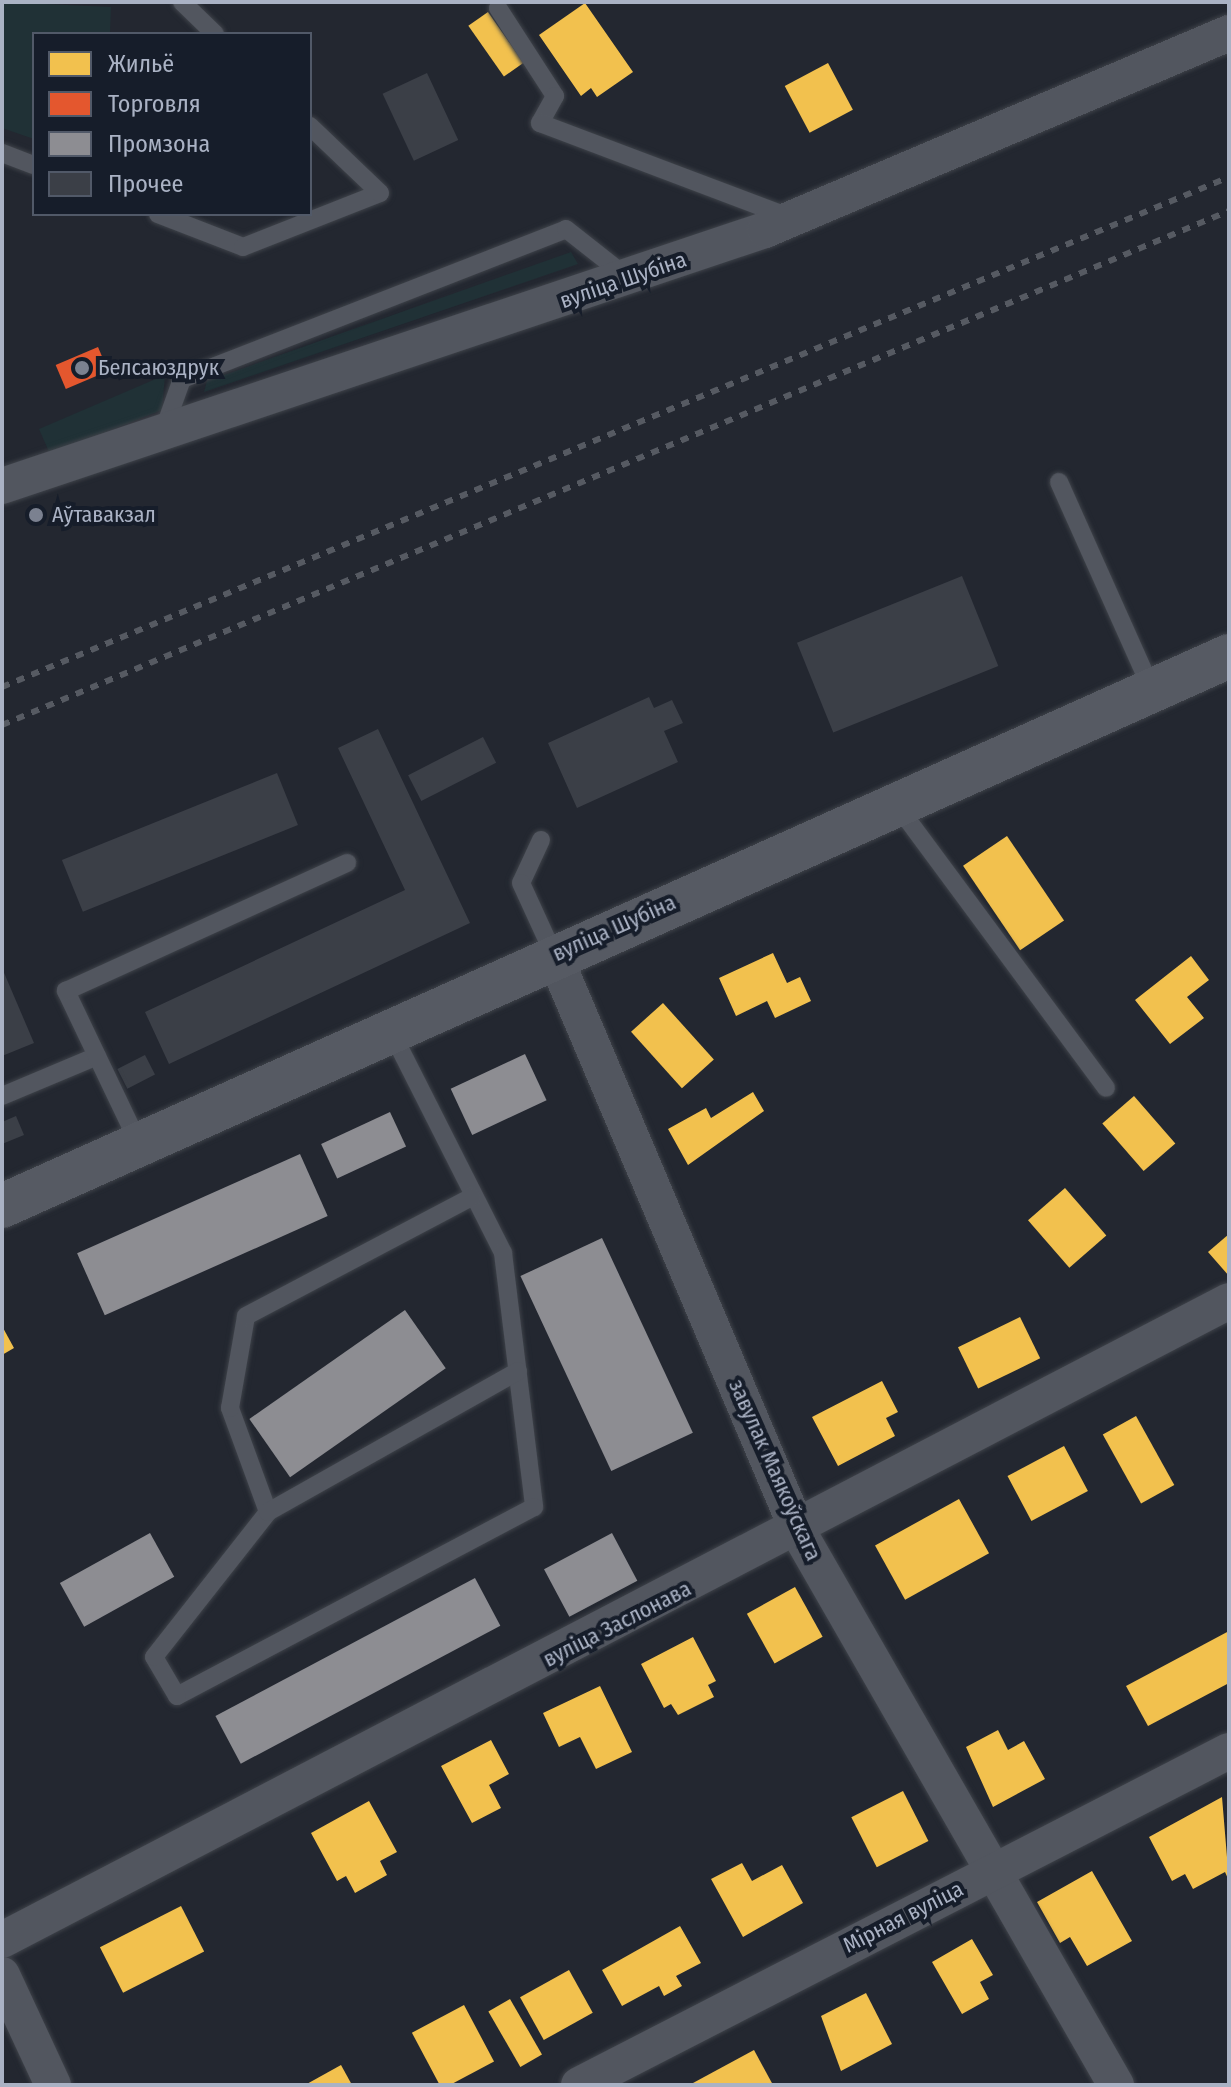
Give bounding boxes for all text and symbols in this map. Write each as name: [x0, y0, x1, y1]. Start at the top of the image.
legend: [32, 32, 312, 216]
text: Жильё: [108, 50, 174, 78]
text: Торговля: [108, 90, 201, 118]
text: Промзона: [108, 130, 210, 158]
text: Прочее: [108, 170, 183, 198]
street label: вуліца Шубіна: [556, 246, 690, 314]
place label: Белсаюздрук: [98, 355, 219, 381]
marker: Белсаюздрук: [73, 359, 91, 377]
place label: Аўтавакзал: [52, 502, 156, 528]
marker: Аўтавакзал: [27, 506, 45, 524]
street label: вуліца Шубіна: [548, 889, 680, 967]
street label: завулак Маякоўскага: [723, 1375, 827, 1565]
street label: вуліца Заслонава: [539, 1575, 695, 1673]
street label: Мірная вуліца: [839, 1875, 967, 1959]

